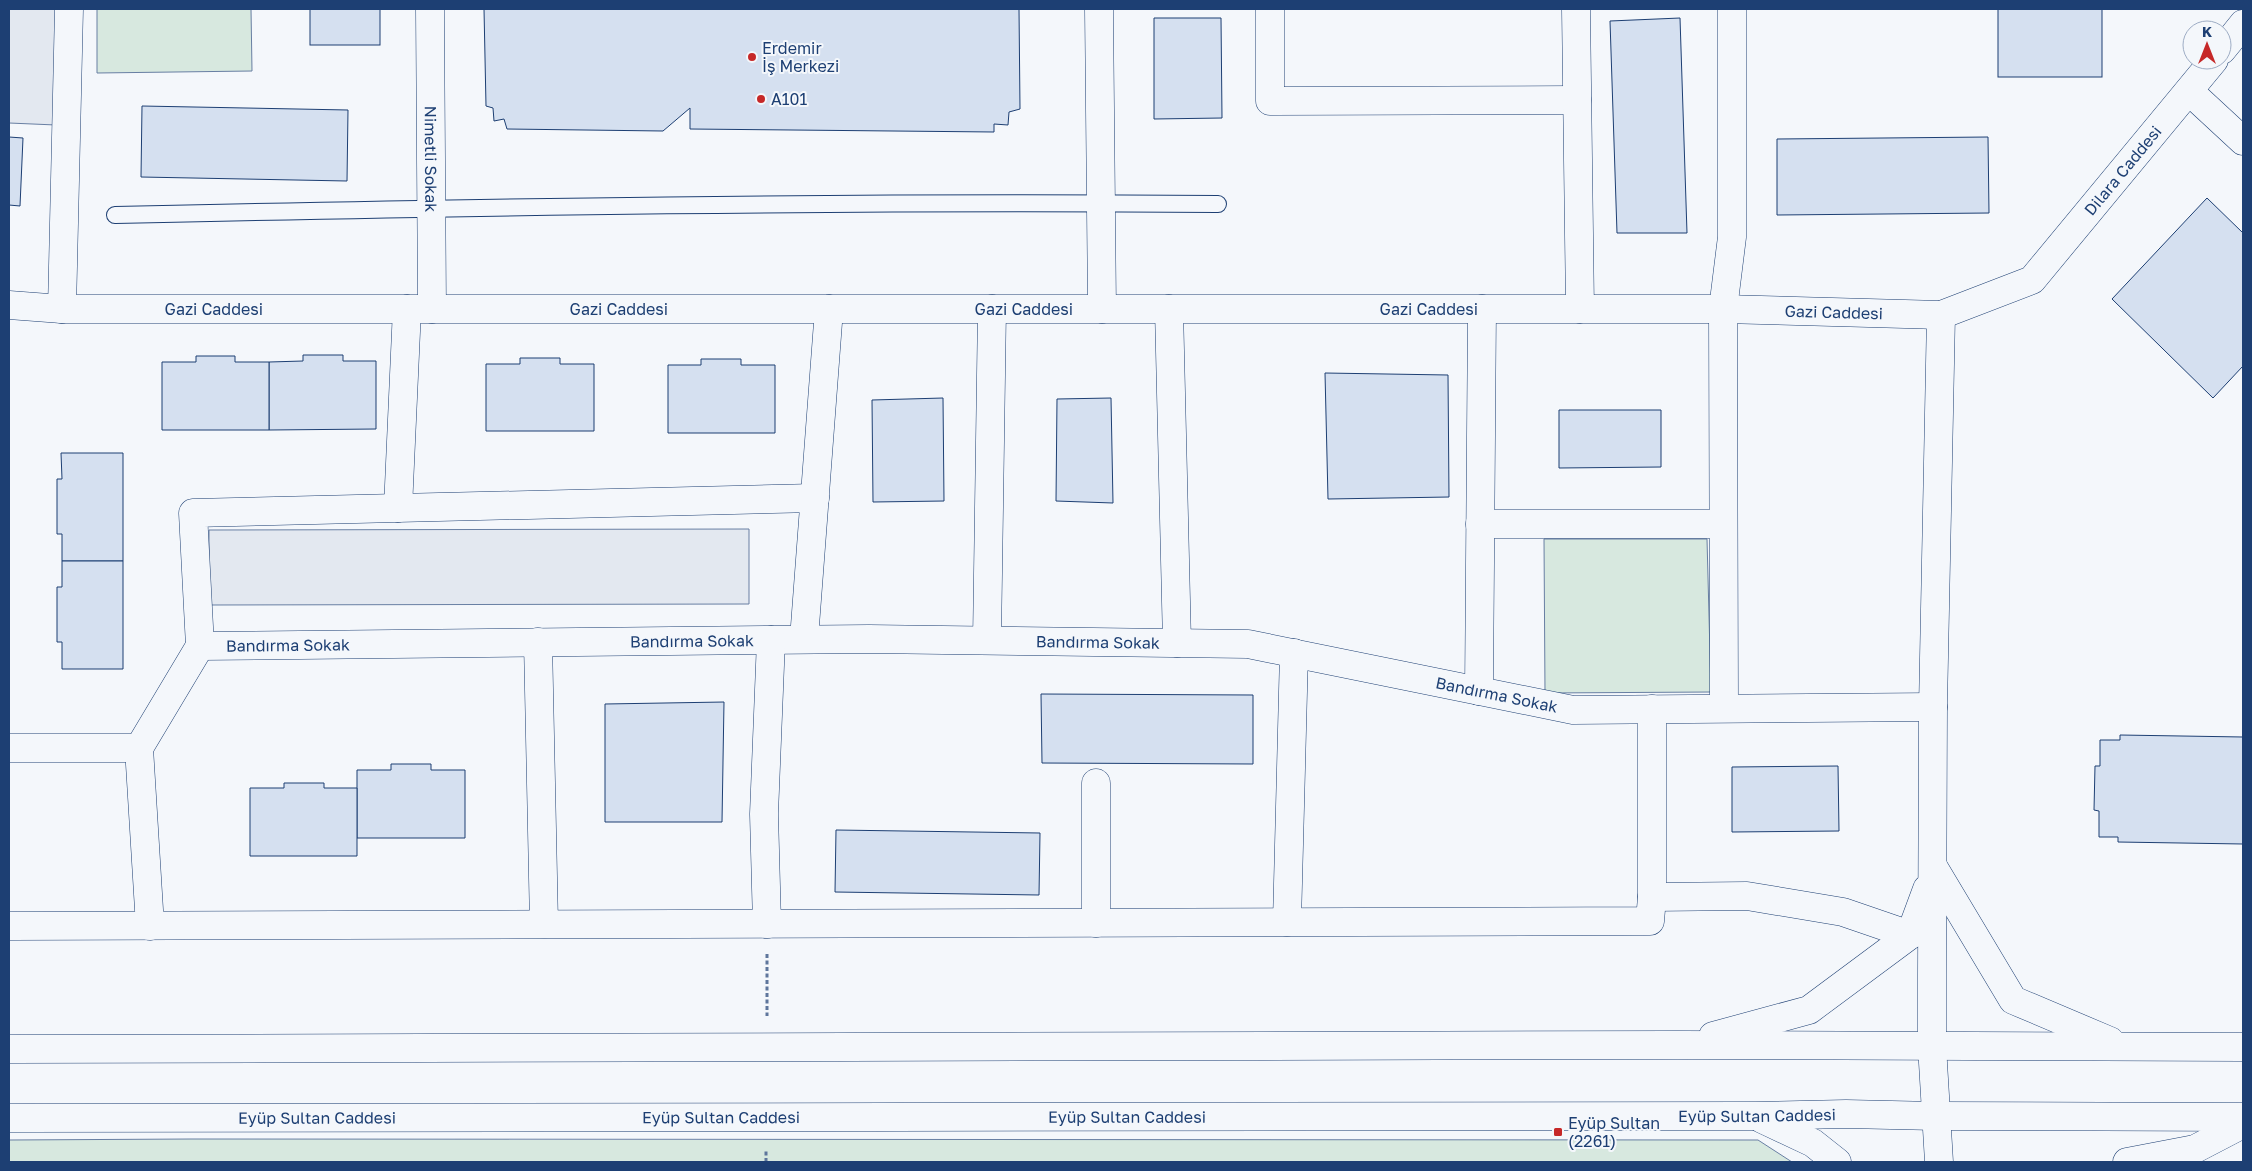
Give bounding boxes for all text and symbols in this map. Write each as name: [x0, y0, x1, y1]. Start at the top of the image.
north arrow: [2182, 20, 2232, 70]
text: K: [2202, 23, 2212, 40]
place label: Erdemir İş Merkezi: [762, 38, 839, 76]
marker: Erdemir İş Merkezi: [746, 51, 758, 63]
place label: A101: [771, 89, 807, 109]
marker: A101: [755, 93, 767, 105]
street label: Nimetli Sokak: [421, 106, 441, 212]
street label: Dilara Caddesi: [2080, 121, 2166, 219]
street label: Gazi Caddesi: [165, 299, 263, 319]
street label: Gazi Caddesi: [570, 299, 668, 319]
street label: Gazi Caddesi: [975, 299, 1073, 319]
street label: Gazi Caddesi: [1380, 299, 1478, 319]
street label: Gazi Caddesi: [1784, 301, 1883, 323]
street label: Bandırma Sokak: [630, 630, 754, 652]
street label: Bandırma Sokak: [1036, 631, 1160, 653]
street label: Bandırma Sokak: [226, 634, 350, 656]
street label: Bandırma Sokak: [1434, 672, 1560, 717]
street label: Eyüp Sultan Caddesi: [1678, 1104, 1836, 1126]
street label: Eyüp Sultan Caddesi: [642, 1107, 800, 1127]
street label: Eyüp Sultan Caddesi: [1048, 1107, 1206, 1127]
street label: Eyüp Sultan Caddesi: [238, 1108, 396, 1128]
place label: Eyüp Sultan (2261): [1568, 1113, 1660, 1151]
marker: Eyüp Sultan (2261): [1552, 1126, 1564, 1138]

